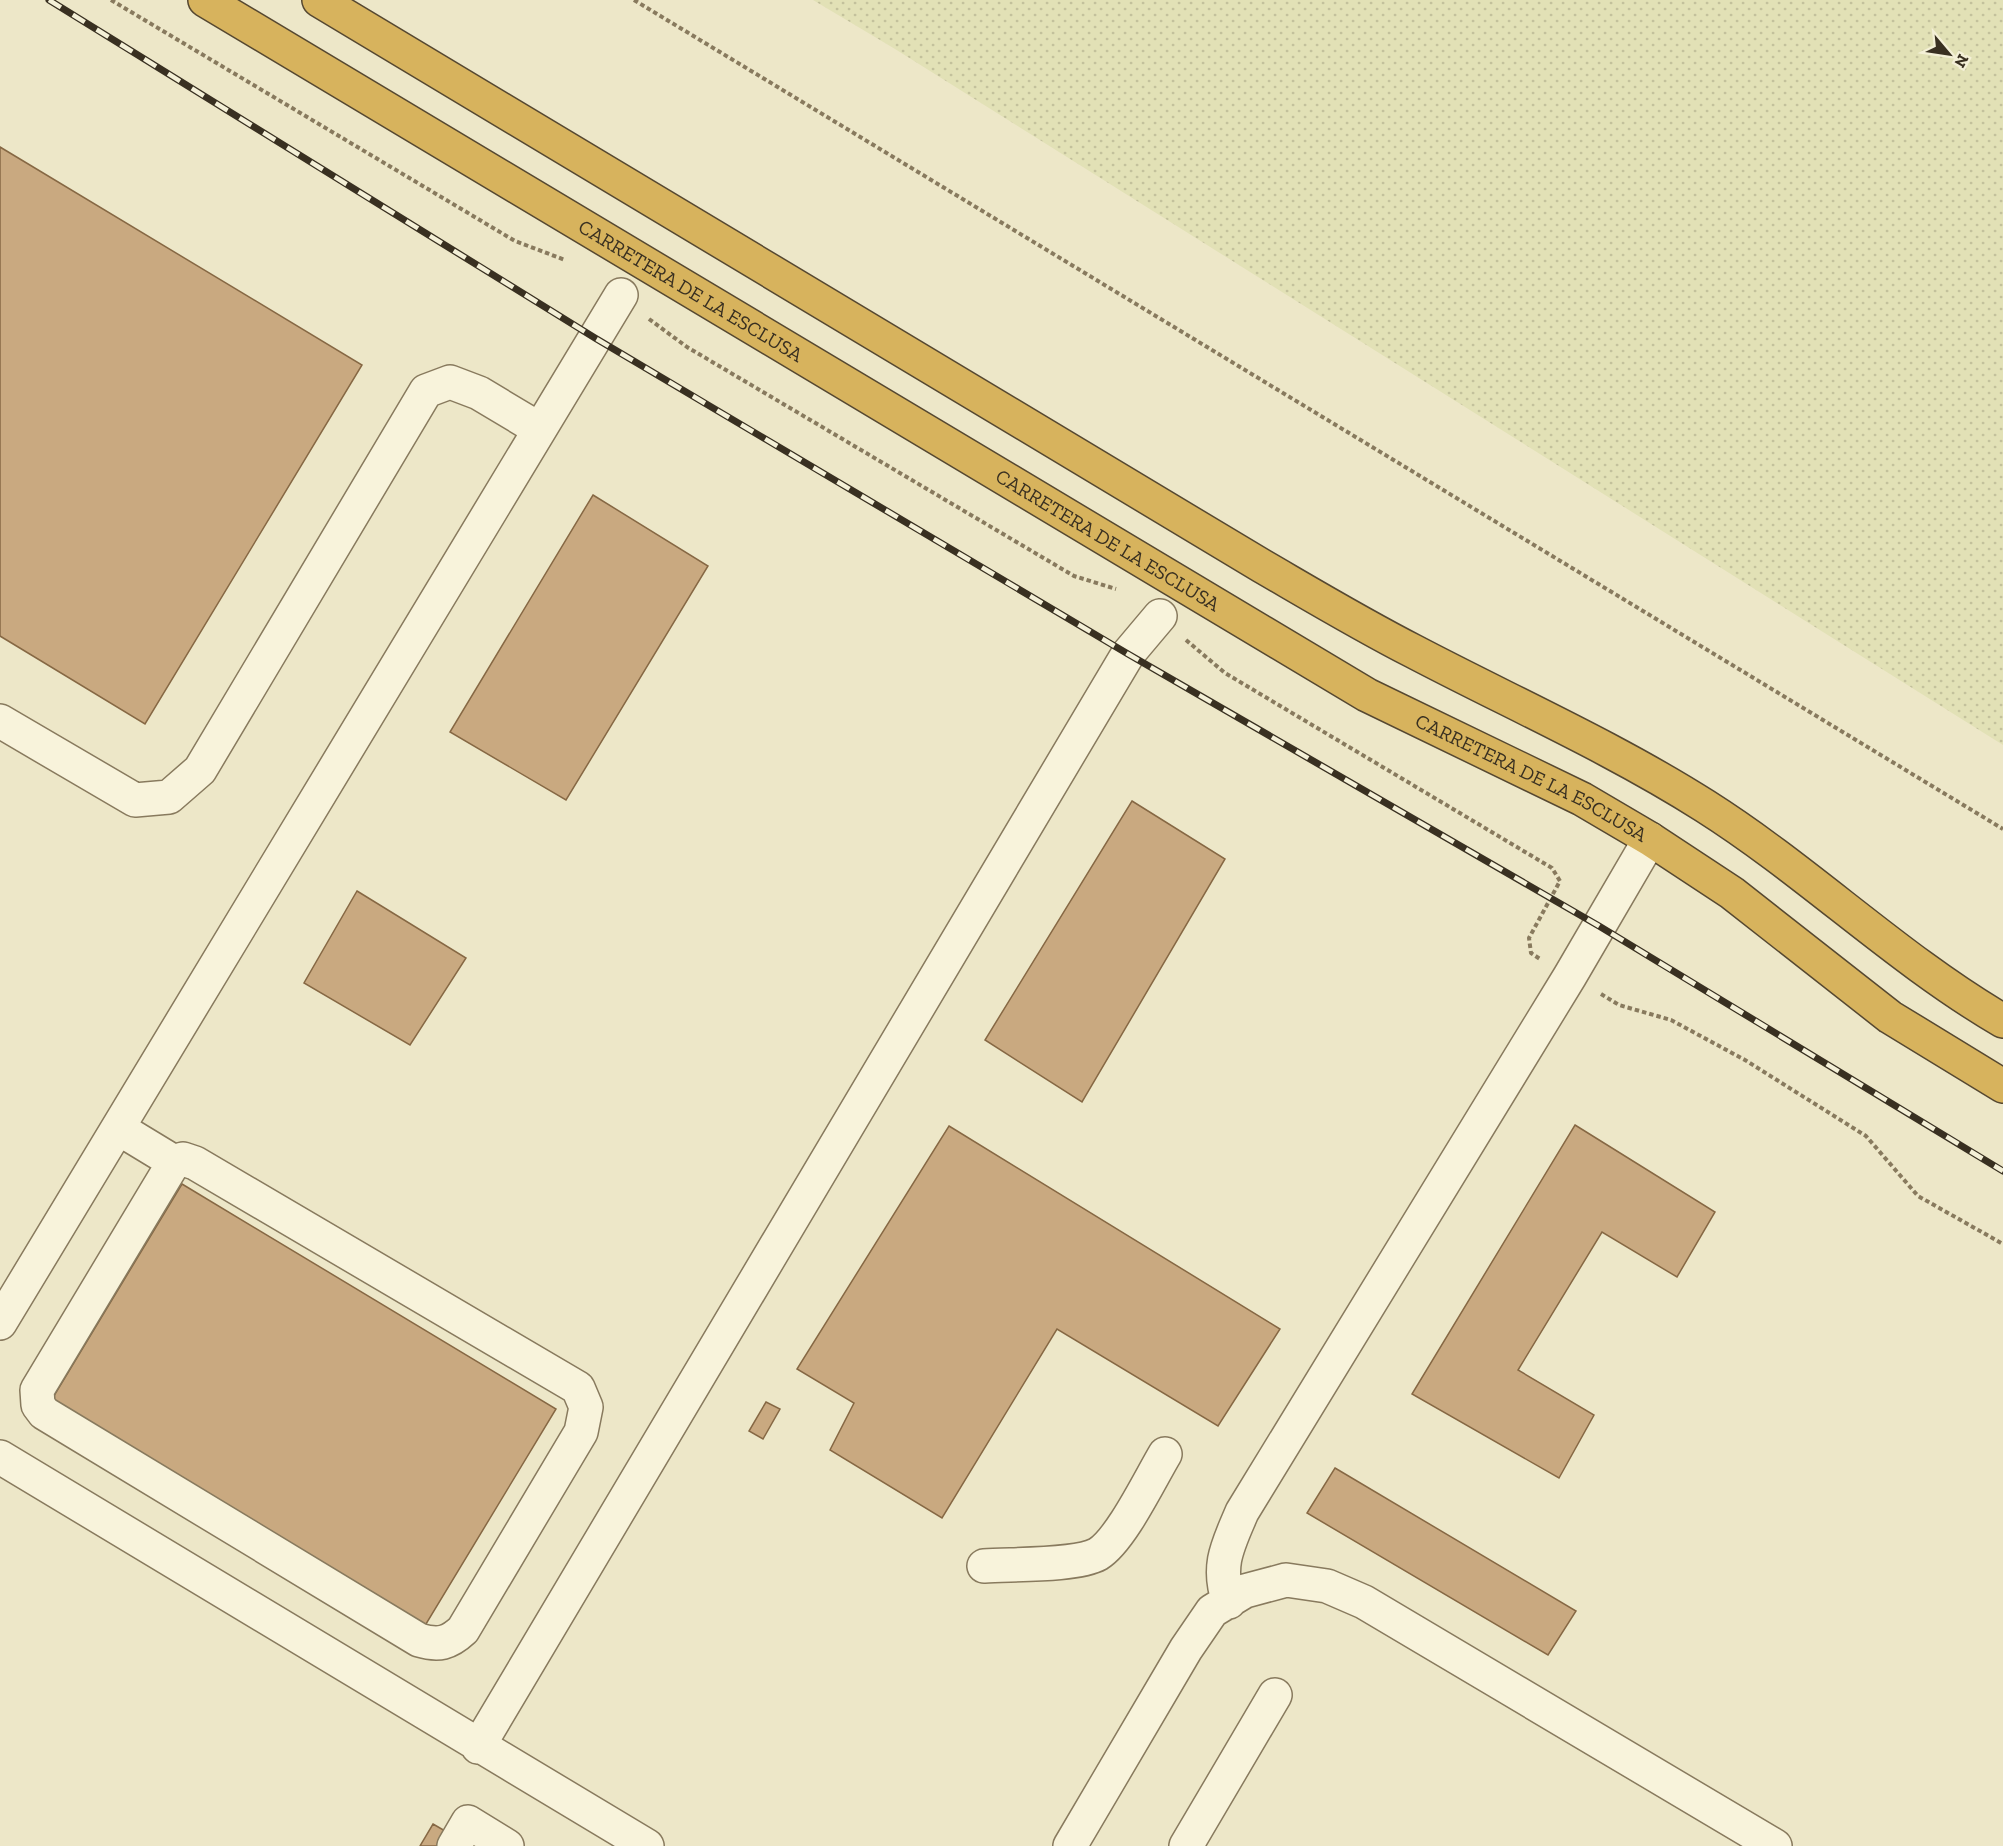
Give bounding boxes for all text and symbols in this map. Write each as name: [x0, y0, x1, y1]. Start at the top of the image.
north arrow: [1919, 24, 1979, 84]
text: N: [1950, 51, 1973, 71]
street label: CARRETERA DE LA ESCLUSA: [574, 214, 808, 367]
street label: CARRETERA DE LA ESCLUSA: [991, 464, 1225, 617]
street label: CARRETERA DE LA ESCLUSA: [1412, 708, 1653, 847]

